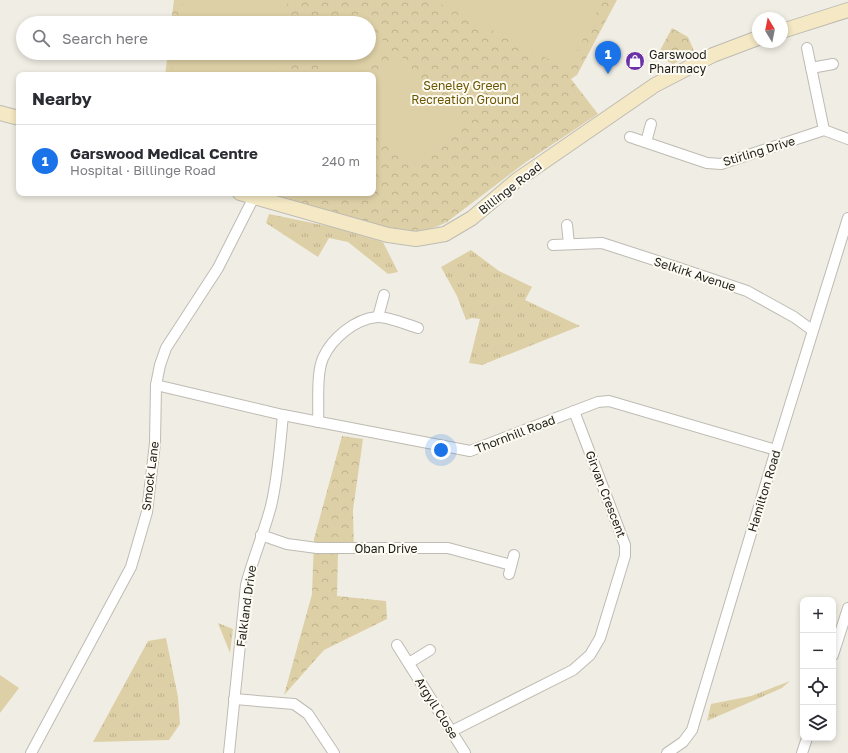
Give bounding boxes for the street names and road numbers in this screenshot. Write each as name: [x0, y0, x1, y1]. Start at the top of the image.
street label: Stirling Drive: [721, 133, 797, 169]
street label: Billinge Road: [475, 159, 545, 217]
street label: Selkirk Avenue: [652, 254, 738, 294]
street label: Thornhill Road: [473, 412, 557, 456]
street label: Smock Lane: [138, 440, 162, 512]
street label: Girvan Crescent: [583, 448, 630, 540]
street label: Hamilton Road: [744, 448, 784, 534]
street label: Oban Drive: [354, 541, 418, 556]
street label: Falkland Drive: [233, 564, 259, 648]
street label: Argyll Close: [412, 674, 462, 742]

